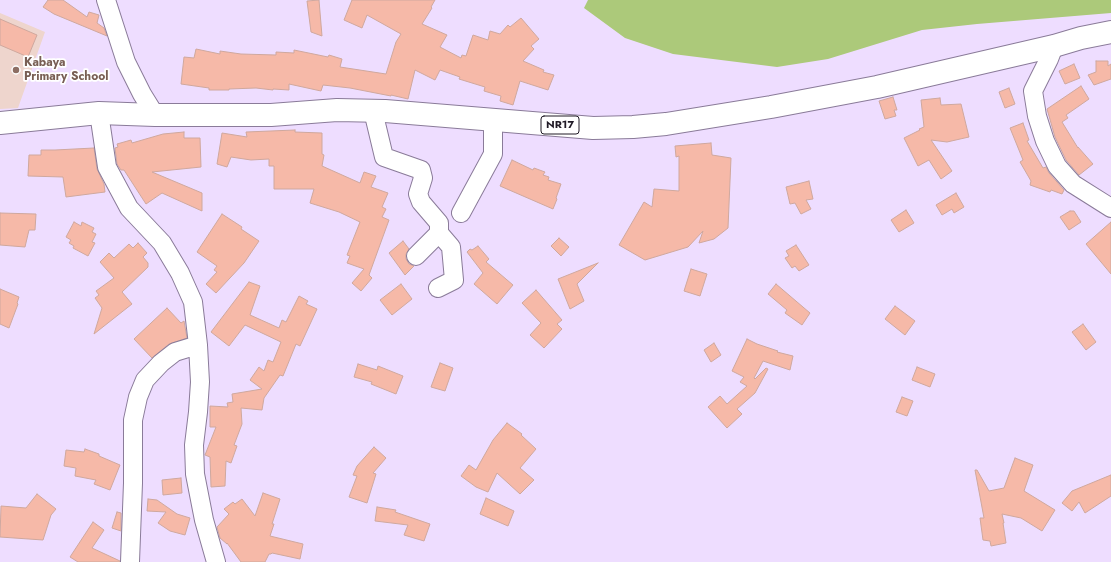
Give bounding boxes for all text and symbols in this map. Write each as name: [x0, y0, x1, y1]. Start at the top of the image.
place label: Kabaya Primary School: [24, 56, 109, 84]
marker: Kabaya Primary School: [11, 65, 21, 75]
road number: NR17: [541, 116, 579, 134]

